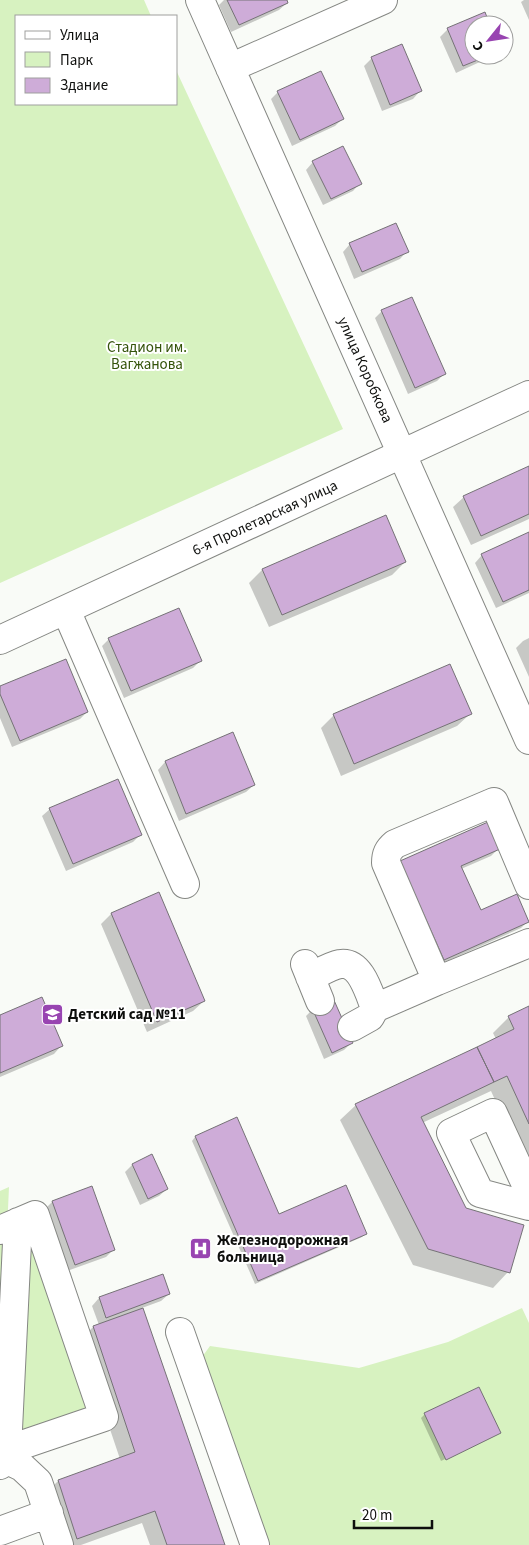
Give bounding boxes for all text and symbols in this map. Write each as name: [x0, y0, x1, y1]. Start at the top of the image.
legend: [15, 15, 178, 105]
north arrow: [464, 15, 514, 65]
text: Улица: [60, 25, 99, 46]
text: С: [468, 37, 489, 55]
text: Парк: [60, 50, 94, 71]
text: Здание: [60, 75, 108, 96]
street label: улица Коробкова: [332, 314, 398, 426]
park label: Стадион им. Вагжанова: [107, 337, 187, 375]
street label: 6-я Пролетарская улица: [189, 475, 341, 561]
school or university icon: Детский сад №11: [40, 1002, 64, 1026]
place label: Детский сад №11: [68, 1004, 186, 1025]
place label: Железнодорожная больница: [217, 1230, 348, 1268]
hospital icon: Железнодорожная больница: [189, 1237, 213, 1261]
scale bar: [354, 1498, 432, 1530]
text: 20 m: [362, 1505, 392, 1526]

